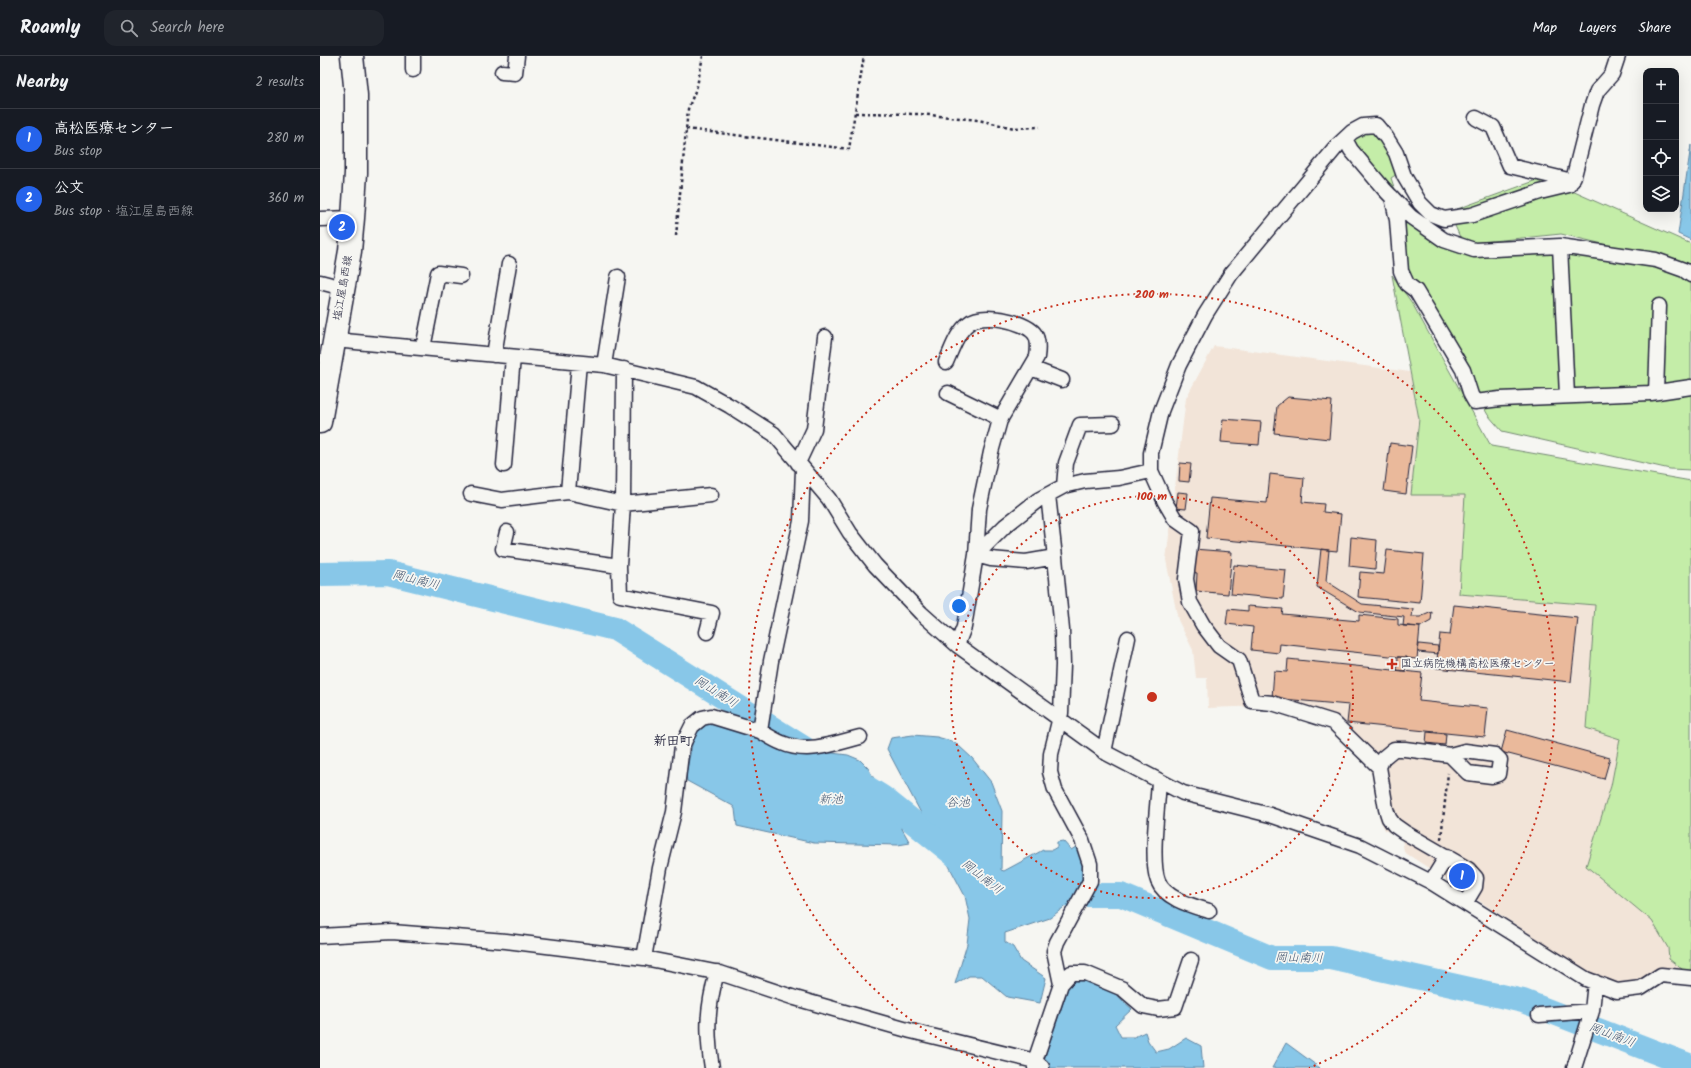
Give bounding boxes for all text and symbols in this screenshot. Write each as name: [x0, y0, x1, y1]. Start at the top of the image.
search box: [104, 10, 384, 46]
text: Roamly: [20, 13, 80, 43]
text: Search here: [150, 16, 224, 40]
icon: search: [118, 17, 140, 39]
text: Map: [1533, 17, 1557, 39]
text: Layers: [1579, 17, 1617, 39]
text: Share: [1639, 17, 1671, 39]
map controls: [1643, 68, 1679, 212]
button: +: [1643, 68, 1679, 104]
text: Nearby: [16, 69, 68, 96]
text: 2 results: [256, 72, 304, 93]
button: −: [1643, 104, 1679, 140]
text: 高松医療センター: [54, 117, 174, 141]
text: 1: [27, 128, 31, 149]
text: 280 m: [267, 128, 304, 149]
button: locate: [1643, 140, 1679, 176]
text: Bus stop: [54, 141, 102, 162]
text: 公文: [54, 176, 84, 200]
button: layers: [1643, 176, 1679, 212]
text: 2: [25, 188, 33, 209]
text: 360 m: [267, 188, 304, 209]
text: Bus stop · 塩江屋島西線: [54, 201, 193, 222]
pin: 2: [329, 212, 355, 242]
street label: 塩江屋島西線: [328, 254, 358, 322]
text: 200 m: [1135, 285, 1169, 304]
text: 100 m: [1137, 487, 1167, 506]
water label: 岡山南川: [390, 565, 442, 595]
your location: [949, 596, 969, 616]
place label: 国立病院機構高松医療センター: [1401, 655, 1555, 673]
marker: 国立病院機構高松医療センター: [1386, 658, 1398, 670]
water label: 岡山南川: [691, 671, 741, 713]
centre of rings: [1145, 690, 1159, 704]
district label: 新田町: [653, 731, 693, 752]
water label: 新池: [819, 790, 844, 809]
water label: 谷池: [946, 793, 971, 812]
water label: 岡山南川: [957, 855, 1007, 899]
pin: 1: [1449, 861, 1475, 891]
water label: 岡山南川: [1275, 948, 1323, 968]
water label: 岡山南川: [1586, 1018, 1638, 1052]

